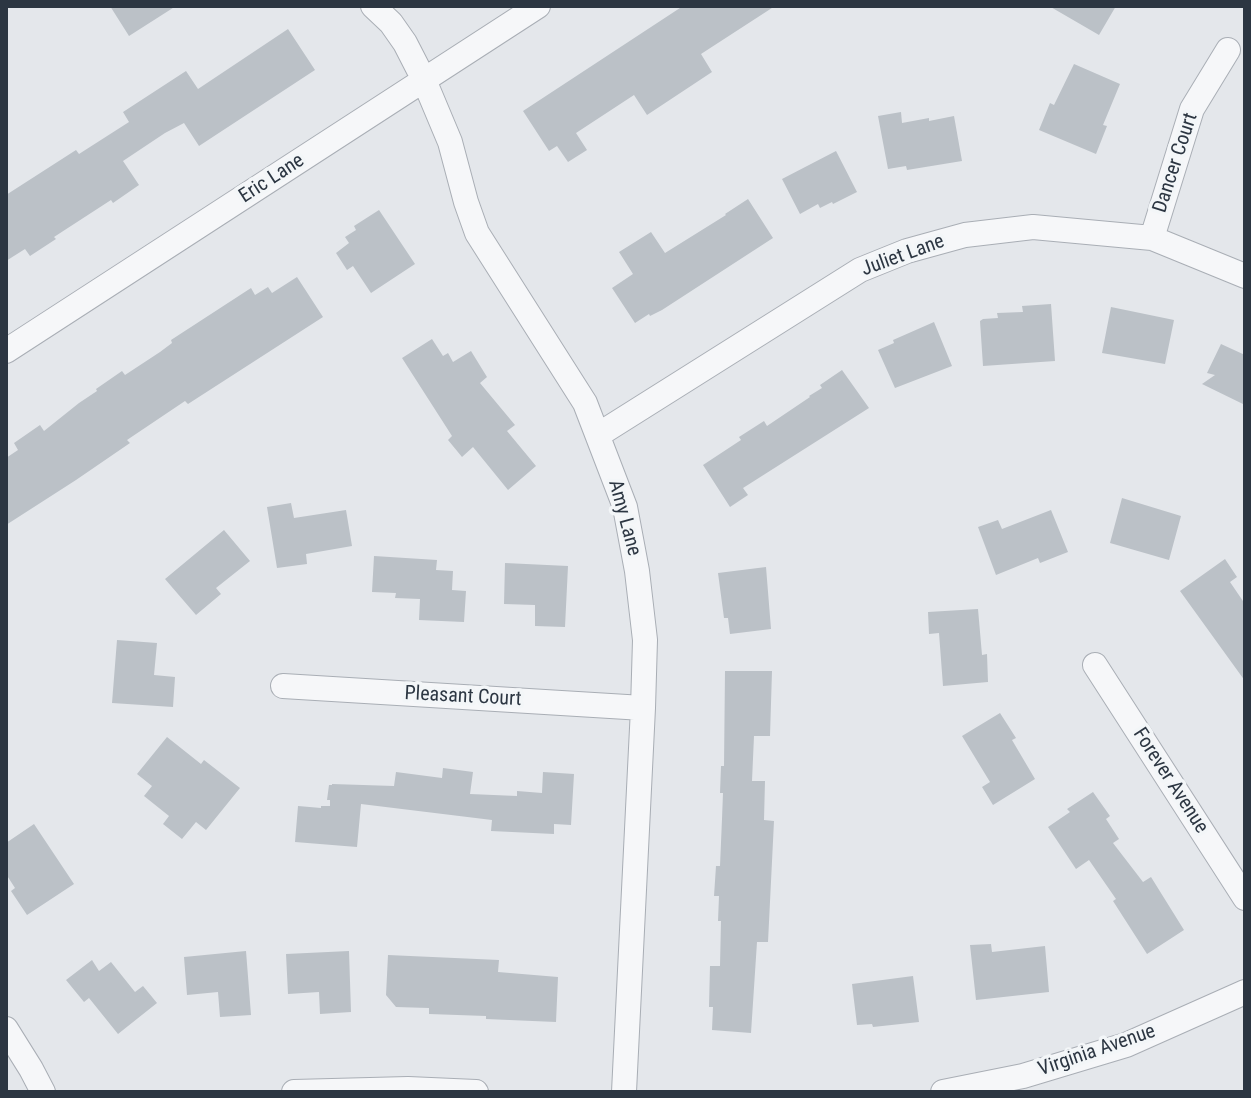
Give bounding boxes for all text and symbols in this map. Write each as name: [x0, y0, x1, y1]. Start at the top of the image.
street label: Dancer Court: [1149, 110, 1203, 216]
street label: Eric Lane: [235, 149, 309, 209]
street label: Juliet Lane: [858, 230, 948, 282]
street label: Amy Lane: [602, 477, 646, 559]
street label: Pleasant Court: [404, 682, 522, 712]
street label: Forever Avenue: [1127, 724, 1213, 838]
street label: Virginia Avenue: [1035, 1020, 1159, 1082]

